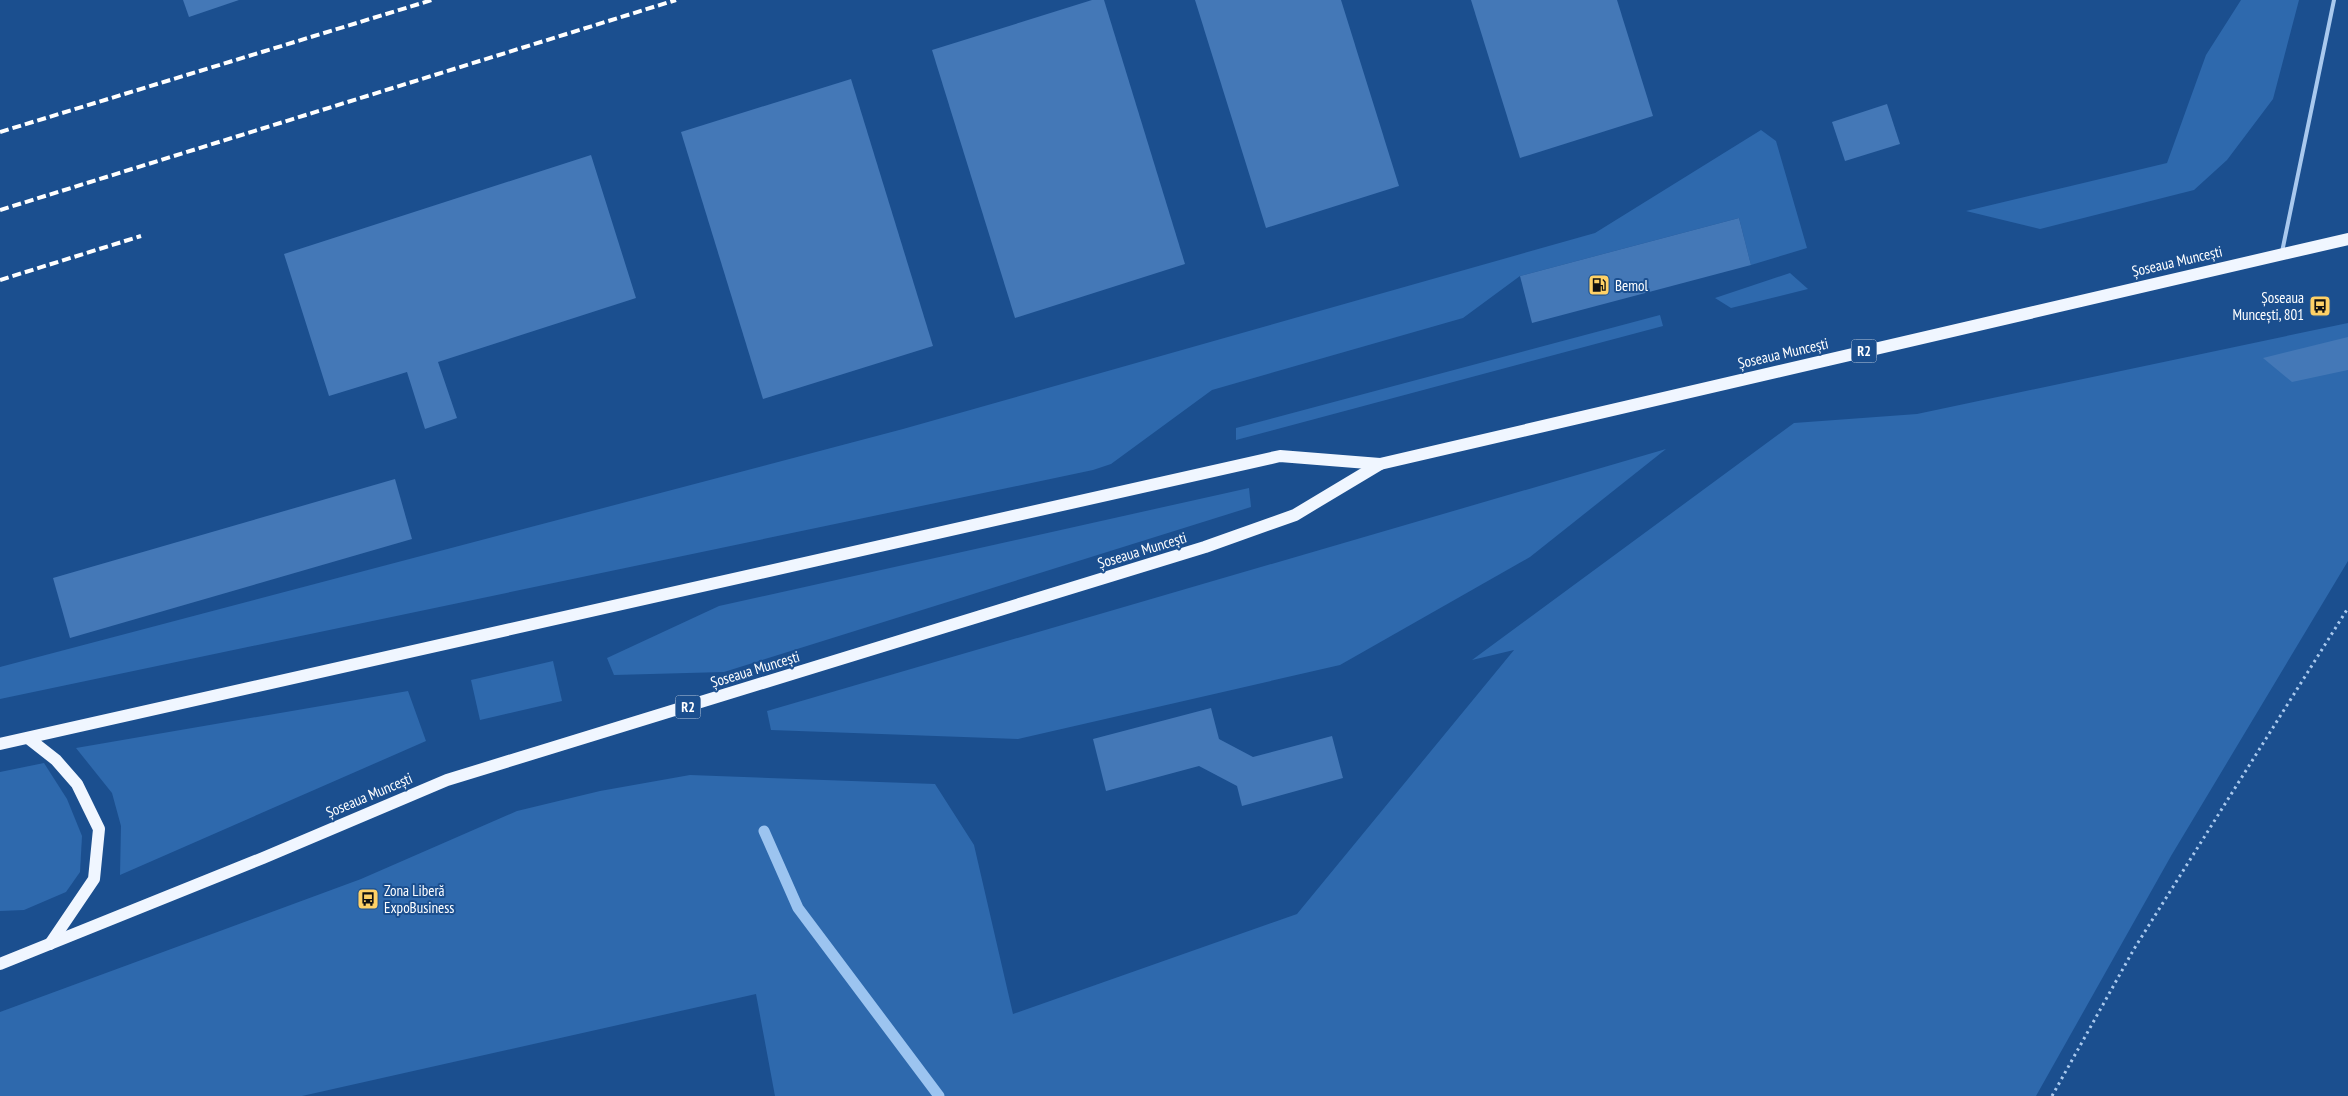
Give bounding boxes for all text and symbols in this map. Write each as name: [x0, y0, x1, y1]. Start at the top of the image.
street label: Șoseaua Muncești: [2130, 241, 2224, 281]
fuel station icon: Bemol: [1587, 273, 1611, 297]
place label: Bemol: [1615, 276, 1649, 295]
place label: Șoseaua Muncești, 801: [2232, 288, 2304, 324]
bus stop icon: Șoseaua Muncești, 801: [2308, 294, 2332, 318]
street label: Șoseaua Muncești: [1736, 333, 1830, 373]
road number: R2: [1852, 340, 1876, 362]
street label: Șoseaua Muncești: [1095, 527, 1189, 573]
street label: Șoseaua Muncești: [708, 646, 802, 692]
road number: R2: [676, 696, 700, 719]
street label: Șoseaua Muncești: [323, 768, 415, 822]
place label: Zona Liberă ExpoBusiness: [384, 881, 454, 917]
bus stop icon: Zona Liberă ExpoBusiness: [356, 887, 380, 911]

